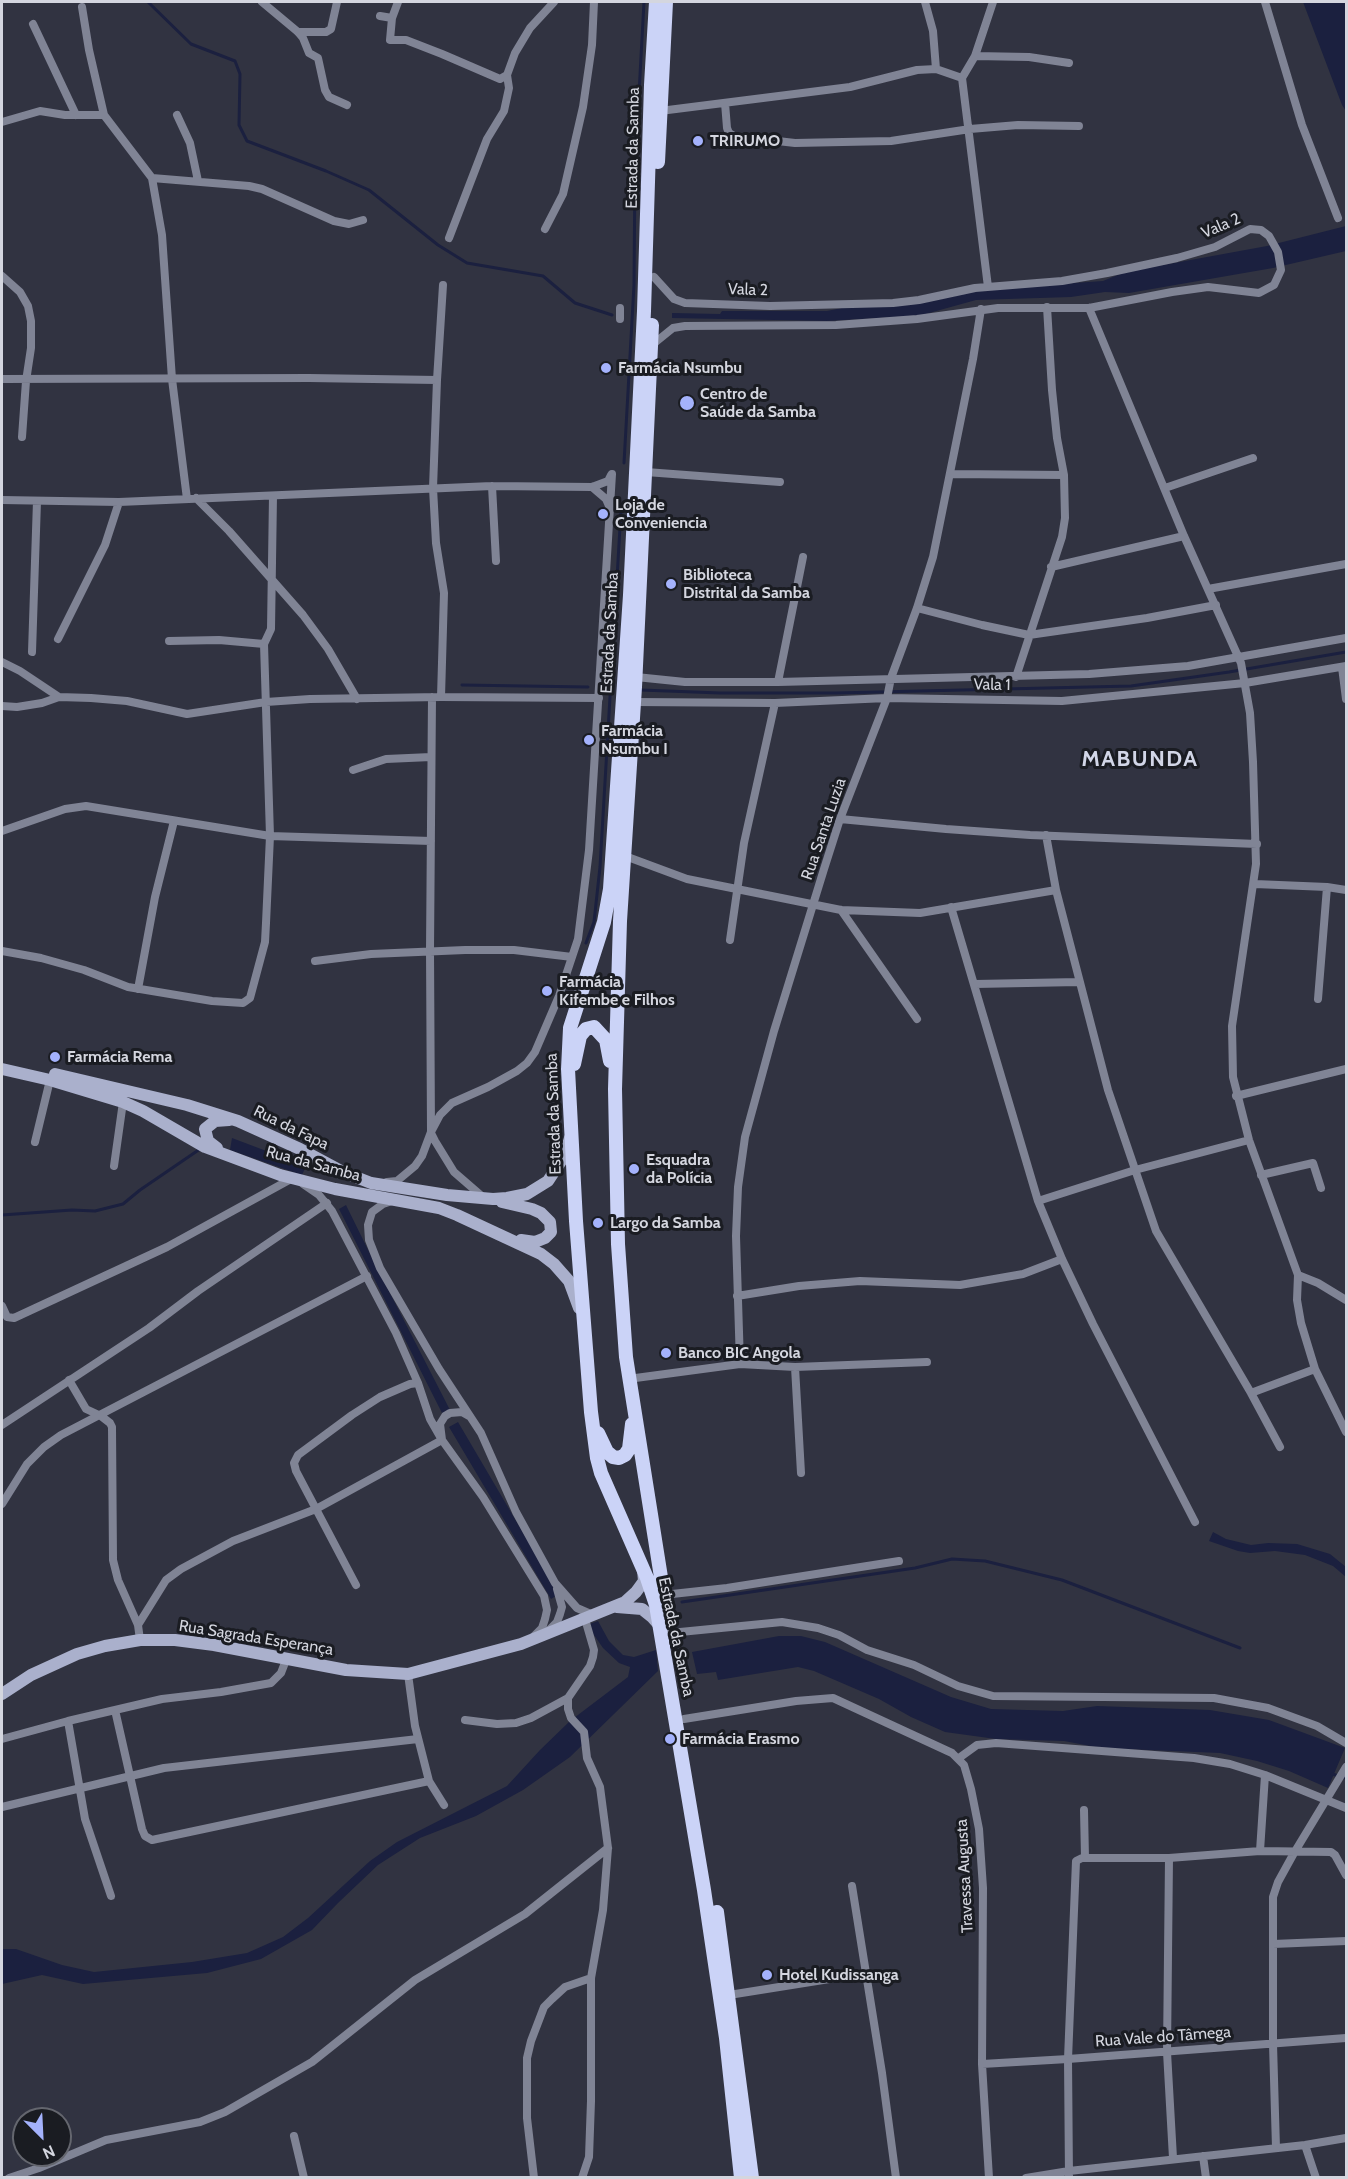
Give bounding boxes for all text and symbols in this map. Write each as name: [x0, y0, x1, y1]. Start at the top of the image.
street label: Estrada da Samba: [622, 87, 644, 209]
place label: TRIRUMO: [710, 131, 780, 151]
marker: TRIRUMO: [691, 134, 705, 148]
street label: Vala 2: [1199, 209, 1243, 243]
street label: Vala 2: [728, 280, 768, 300]
place label: Farmácia Nsumbu: [618, 358, 742, 378]
marker: Farmácia Nsumbu: [599, 361, 613, 375]
place label: Centro de Saúde da Samba: [700, 384, 816, 422]
marker: Centro de Saúde da Samba: [678, 394, 696, 412]
place label: Loja de Conveniencia: [615, 495, 707, 533]
marker: Loja de Conveniencia: [596, 507, 610, 521]
place label: Biblioteca Distrital da Samba: [683, 565, 810, 603]
street label: Estrada da Samba: [597, 572, 623, 694]
marker: Biblioteca Distrital da Samba: [664, 577, 678, 591]
street label: Vala 1: [973, 675, 1011, 695]
place label: Farmácia Nsumbu I: [601, 721, 668, 759]
marker: Farmácia Nsumbu I: [582, 733, 596, 747]
district label: MABUNDA: [1081, 747, 1199, 773]
street label: Rua Santa Luzia: [798, 776, 850, 882]
place label: Farmácia Kifembe e Filhos: [559, 972, 675, 1010]
marker: Farmácia Kifembe e Filhos: [540, 984, 554, 998]
place label: Farmácia Rema: [67, 1047, 172, 1067]
marker: Farmácia Rema: [48, 1050, 62, 1064]
street label: Estrada da Samba: [542, 1053, 566, 1175]
street label: Rua da Fapa: [250, 1102, 332, 1154]
street label: Rua da Samba: [264, 1142, 362, 1186]
place label: Esquadra da Polícia: [646, 1150, 712, 1188]
marker: Esquadra da Polícia: [627, 1162, 641, 1176]
place label: Largo da Samba: [610, 1213, 721, 1233]
marker: Largo da Samba: [591, 1216, 605, 1230]
place label: Banco BIC Angola: [678, 1343, 801, 1363]
marker: Banco BIC Angola: [659, 1346, 673, 1360]
street label: Estrada da Samba: [654, 1576, 698, 1698]
street label: Rua Sagrada Esperança: [177, 1616, 335, 1660]
place label: Farmácia Erasmo: [682, 1729, 800, 1749]
marker: Farmácia Erasmo: [663, 1732, 677, 1746]
street label: Travessa Augusta: [952, 1819, 978, 1933]
place label: Hotel Kudissanga: [779, 1965, 899, 1985]
marker: Hotel Kudissanga: [760, 1968, 774, 1982]
street label: Rua Vale do Tâmega: [1095, 2023, 1231, 2051]
north arrow: [12, 2107, 72, 2167]
text: N: [40, 2141, 58, 2163]

